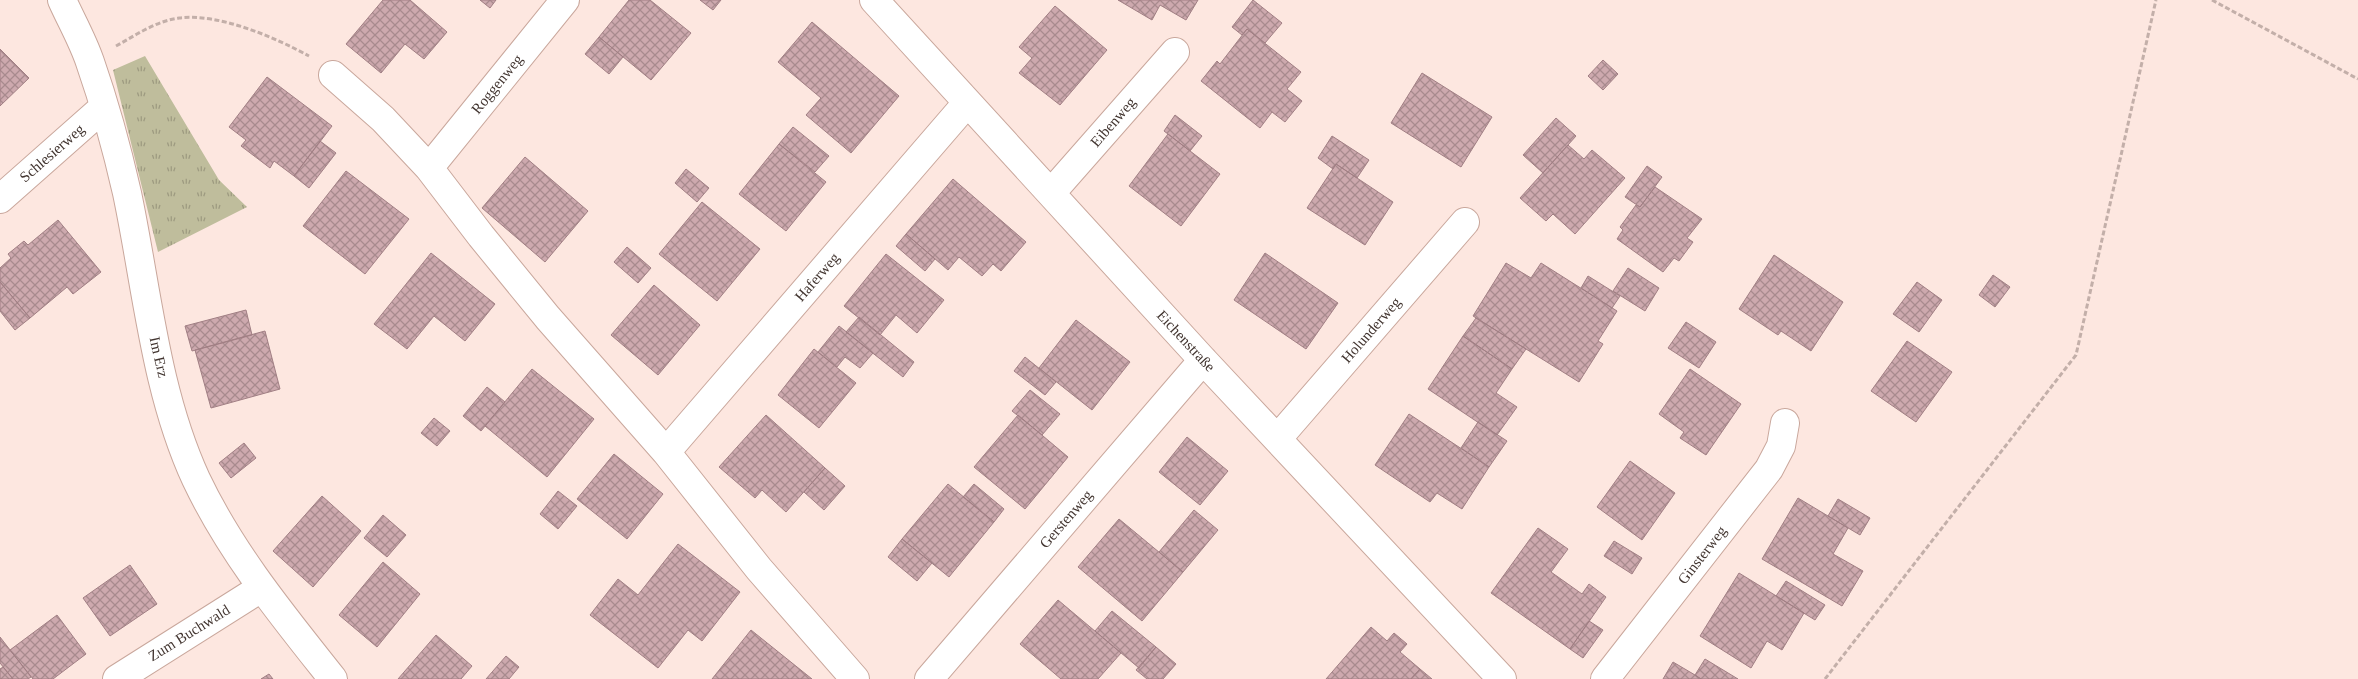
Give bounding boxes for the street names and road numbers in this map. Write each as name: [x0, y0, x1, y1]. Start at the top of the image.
street label: Roggenweg: [468, 51, 526, 117]
street label: Eibenweg: [1087, 94, 1139, 150]
street label: Schlesierweg: [17, 120, 88, 185]
street label: Haferweg: [792, 249, 843, 305]
street label: Holunderweg: [1338, 294, 1404, 366]
street label: Eichenstraße: [1154, 307, 1218, 375]
street label: Im Erz: [147, 335, 172, 379]
street label: Gerstenweg: [1036, 486, 1096, 551]
street label: Ginsterweg: [1674, 522, 1730, 587]
street label: Zum Buchwald: [145, 601, 233, 664]

